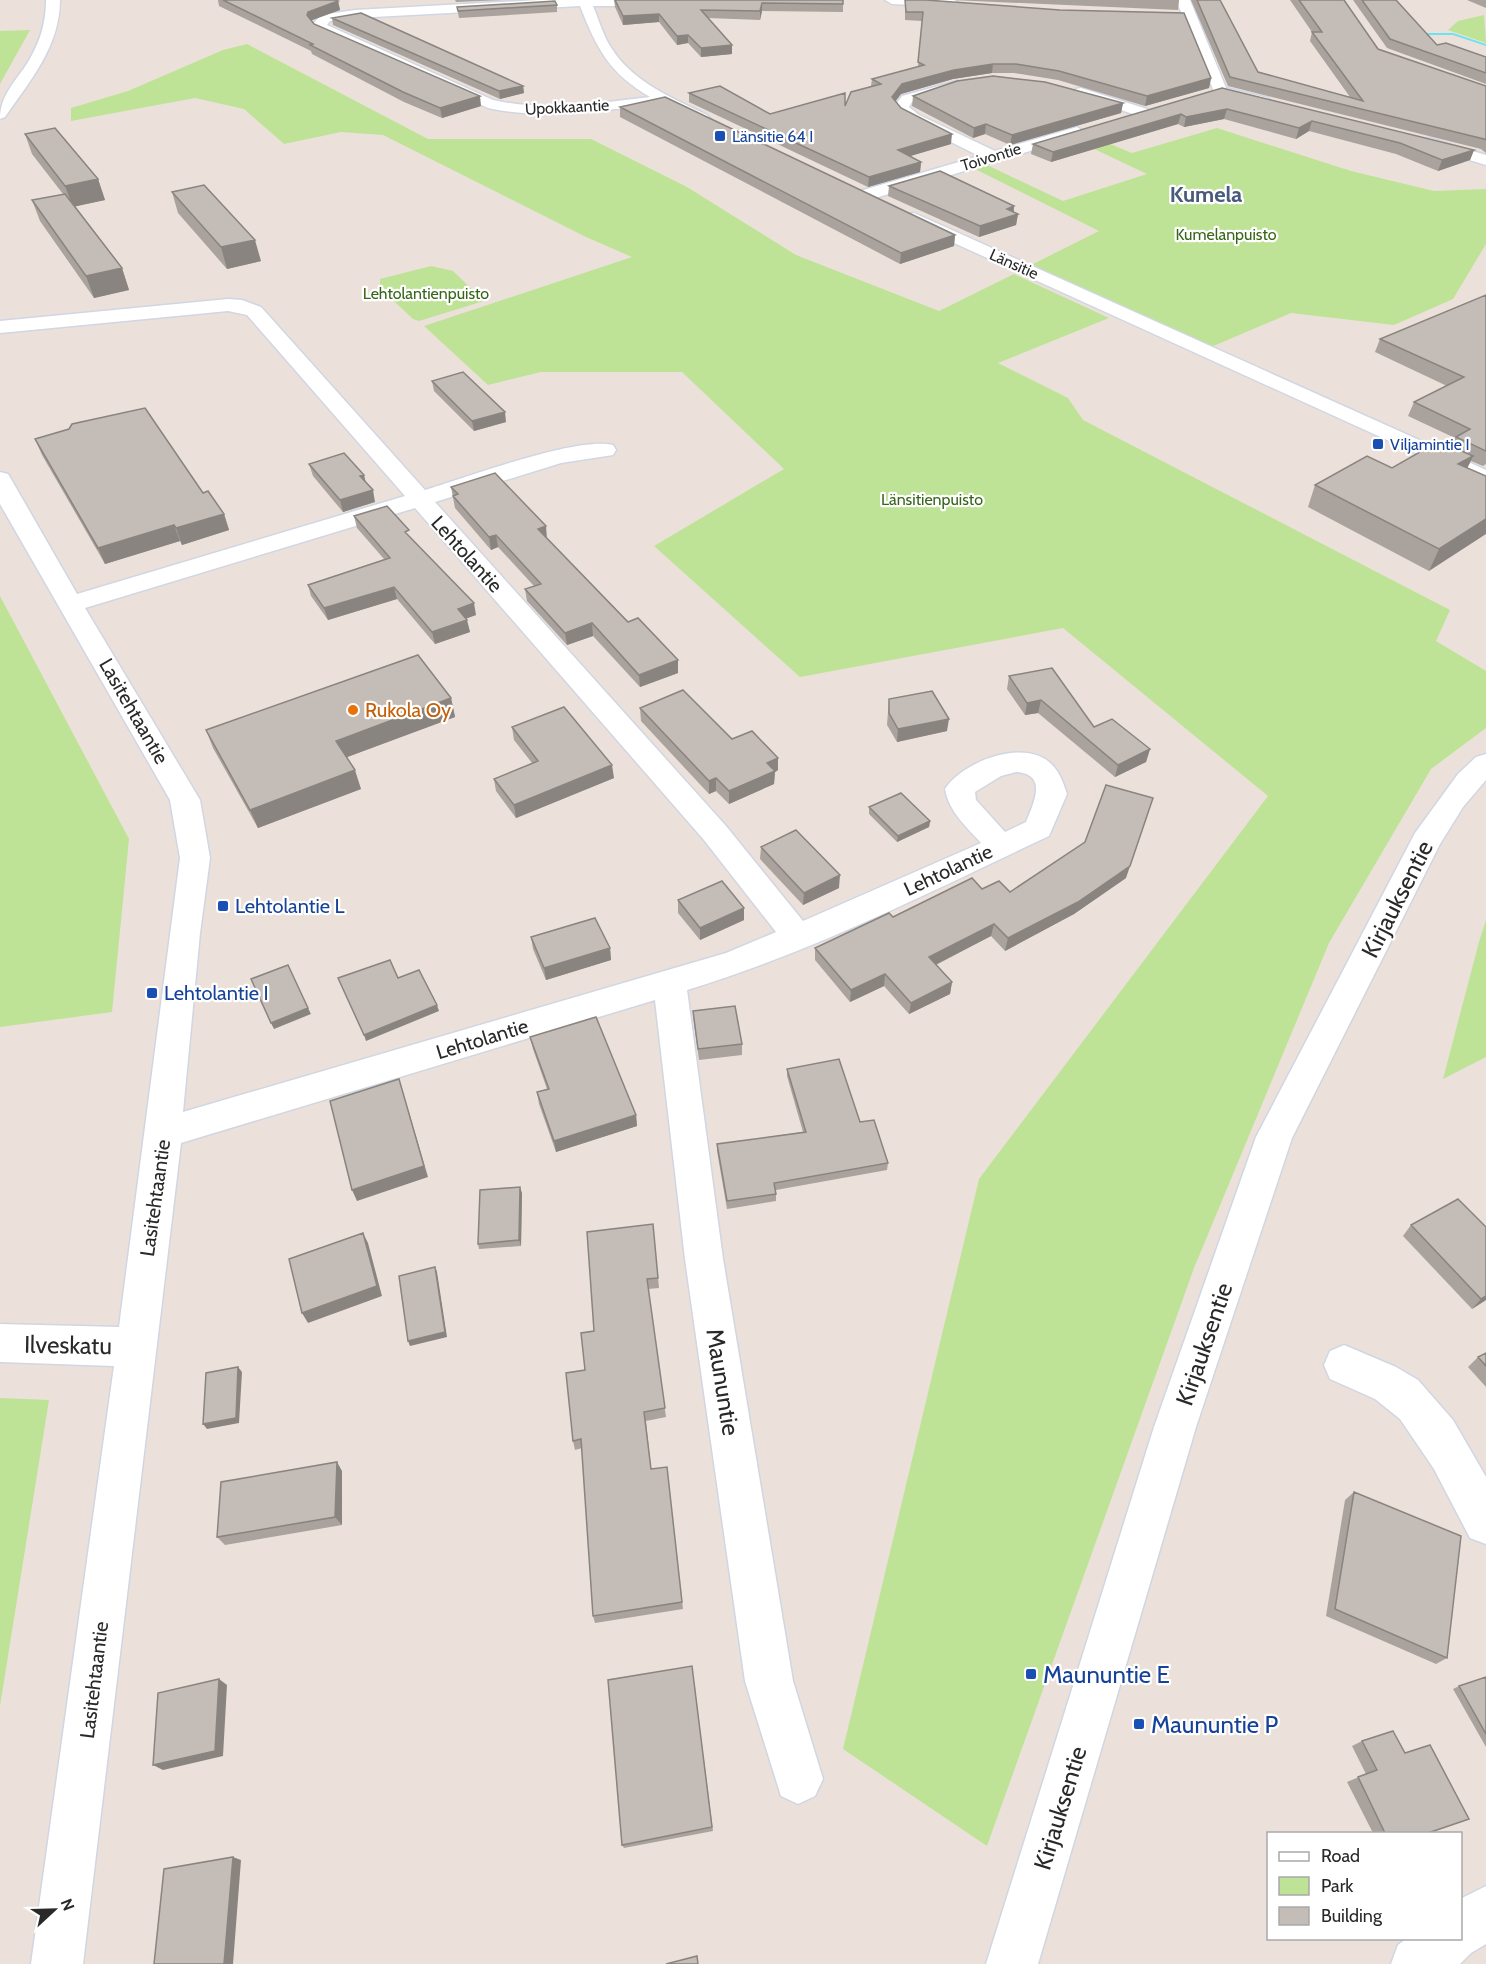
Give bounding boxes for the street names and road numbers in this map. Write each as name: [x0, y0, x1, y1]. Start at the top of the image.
street label: Upokkaantie: [524, 95, 610, 119]
street label: Toivontie: [959, 139, 1023, 175]
street label: Länsitie: [987, 245, 1041, 283]
street label: Lehtolantie: [426, 511, 508, 597]
street label: Lasitehtaantie: [94, 654, 174, 768]
street label: Kirjauksentie: [1355, 836, 1439, 962]
street label: Lehtolantie: [900, 839, 996, 901]
street label: Lehtolantie: [433, 1014, 531, 1064]
street label: Lasitehtaantie: [135, 1138, 175, 1258]
street label: Kirjauksentie: [1170, 1279, 1238, 1409]
street label: Maununtie: [700, 1326, 746, 1438]
street label: Ilveskatu: [24, 1330, 112, 1360]
street label: Lasitehtaantie: [75, 1620, 113, 1740]
street label: Kirjauksentie: [1027, 1743, 1093, 1873]

